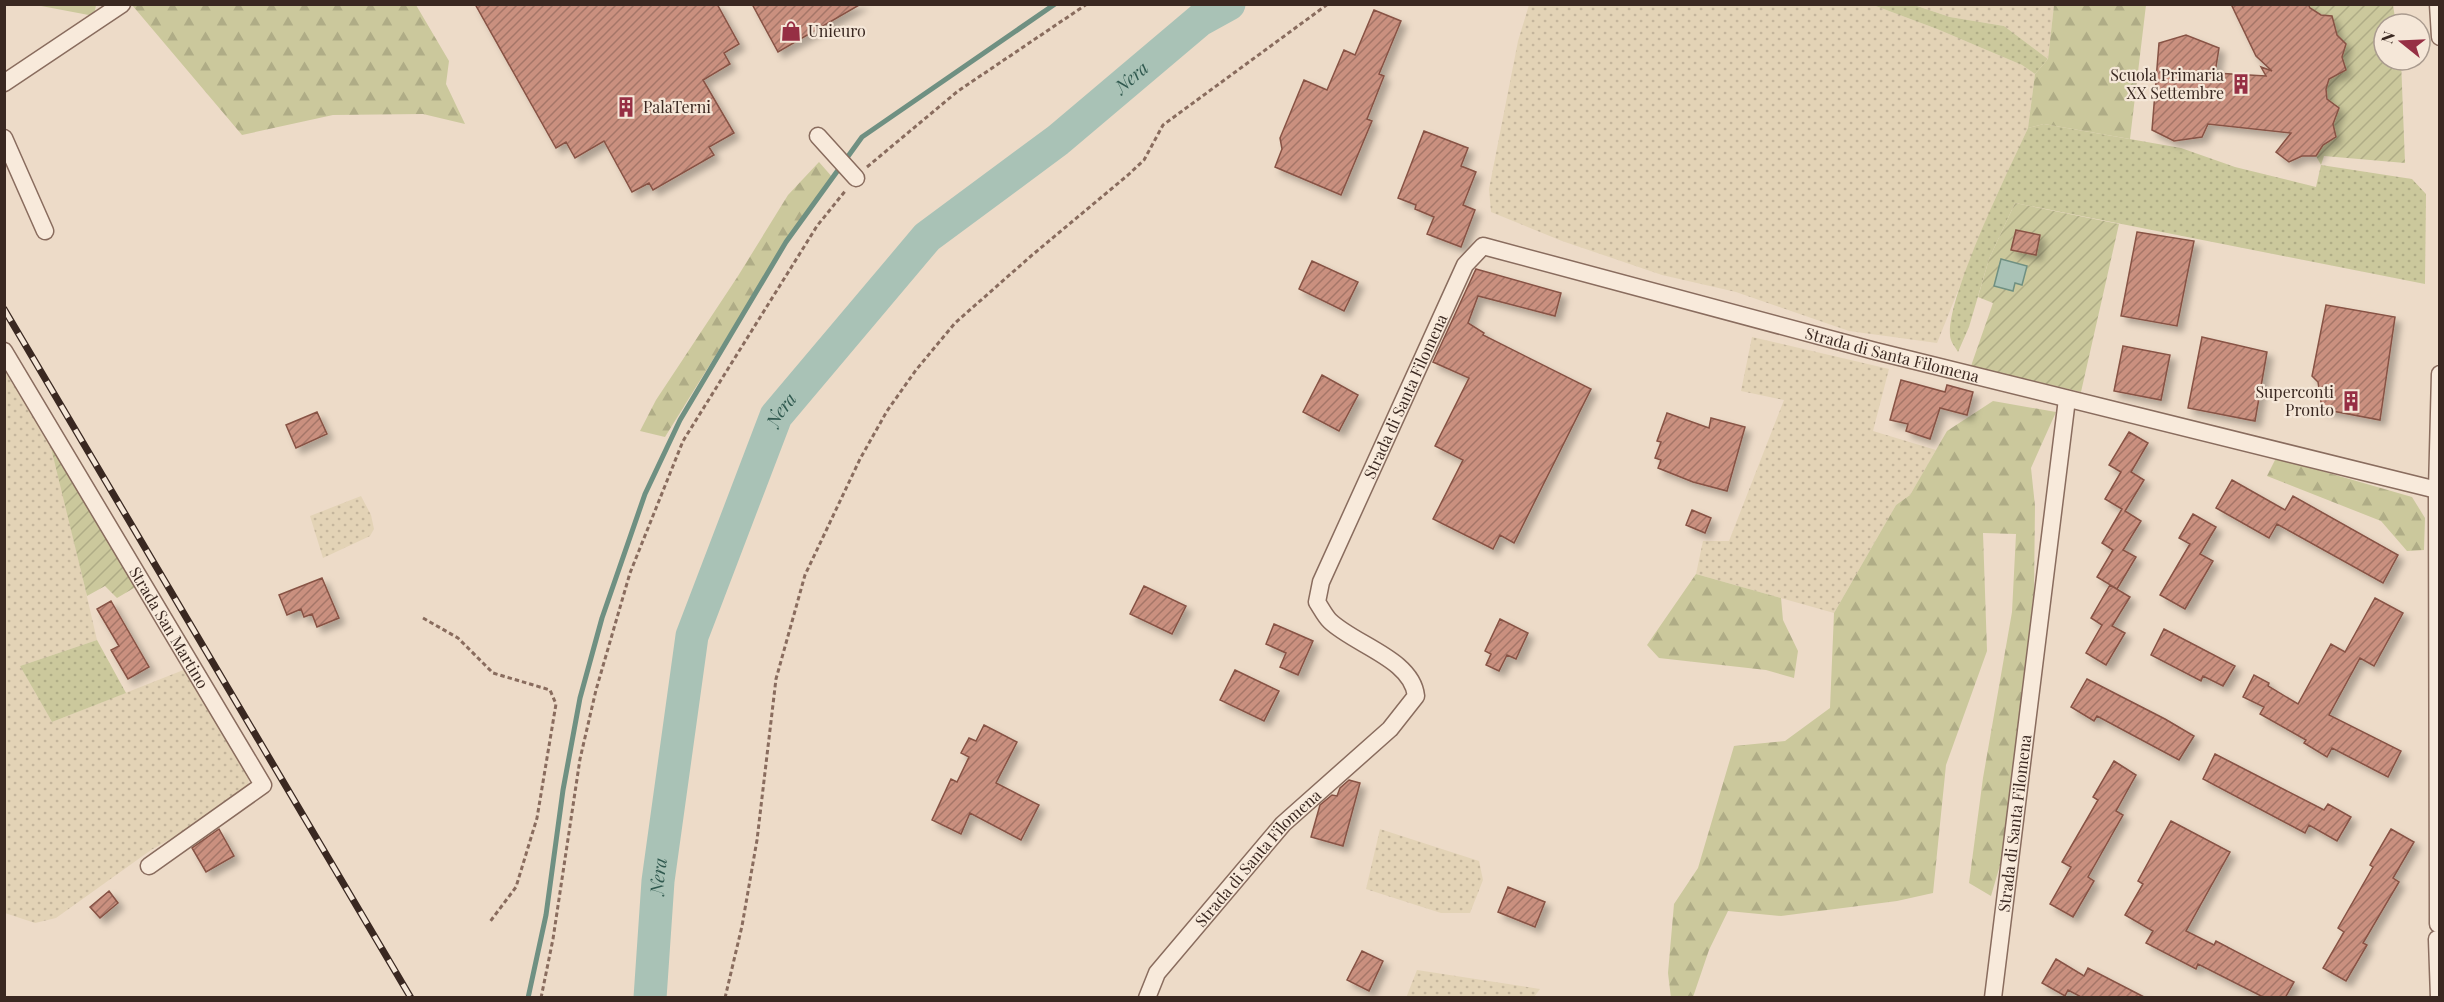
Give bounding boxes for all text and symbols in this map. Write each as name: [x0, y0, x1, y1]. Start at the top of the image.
north arrow: [2372, 12, 2432, 72]
shop icon: Unieuro: [779, 19, 803, 43]
place label: Unieuro: [808, 20, 866, 41]
text: N: [2375, 28, 2399, 46]
water label: Nera: [1108, 56, 1153, 99]
place label: Scuola Primaria XX Settembre: [2110, 64, 2224, 103]
building icon: Scuola Primaria XX Settembre: [2229, 72, 2253, 96]
building icon: PalaTerni: [614, 95, 638, 119]
place label: PalaTerni: [643, 96, 711, 117]
street label: Strada di Santa Filomena: [1358, 310, 1451, 482]
street label: Strada di Santa Filomena: [1803, 322, 1982, 386]
place label: Superconti Pronto: [2255, 381, 2334, 420]
water label: Nera: [759, 387, 802, 432]
building icon: Superconti Pronto: [2339, 389, 2363, 413]
street label: Strada San Martino: [125, 562, 214, 692]
street label: Strada di Santa Filomena: [1993, 733, 2035, 913]
street label: Strada di Santa Filomena: [1190, 784, 1325, 931]
water label: Nera: [644, 856, 672, 898]

